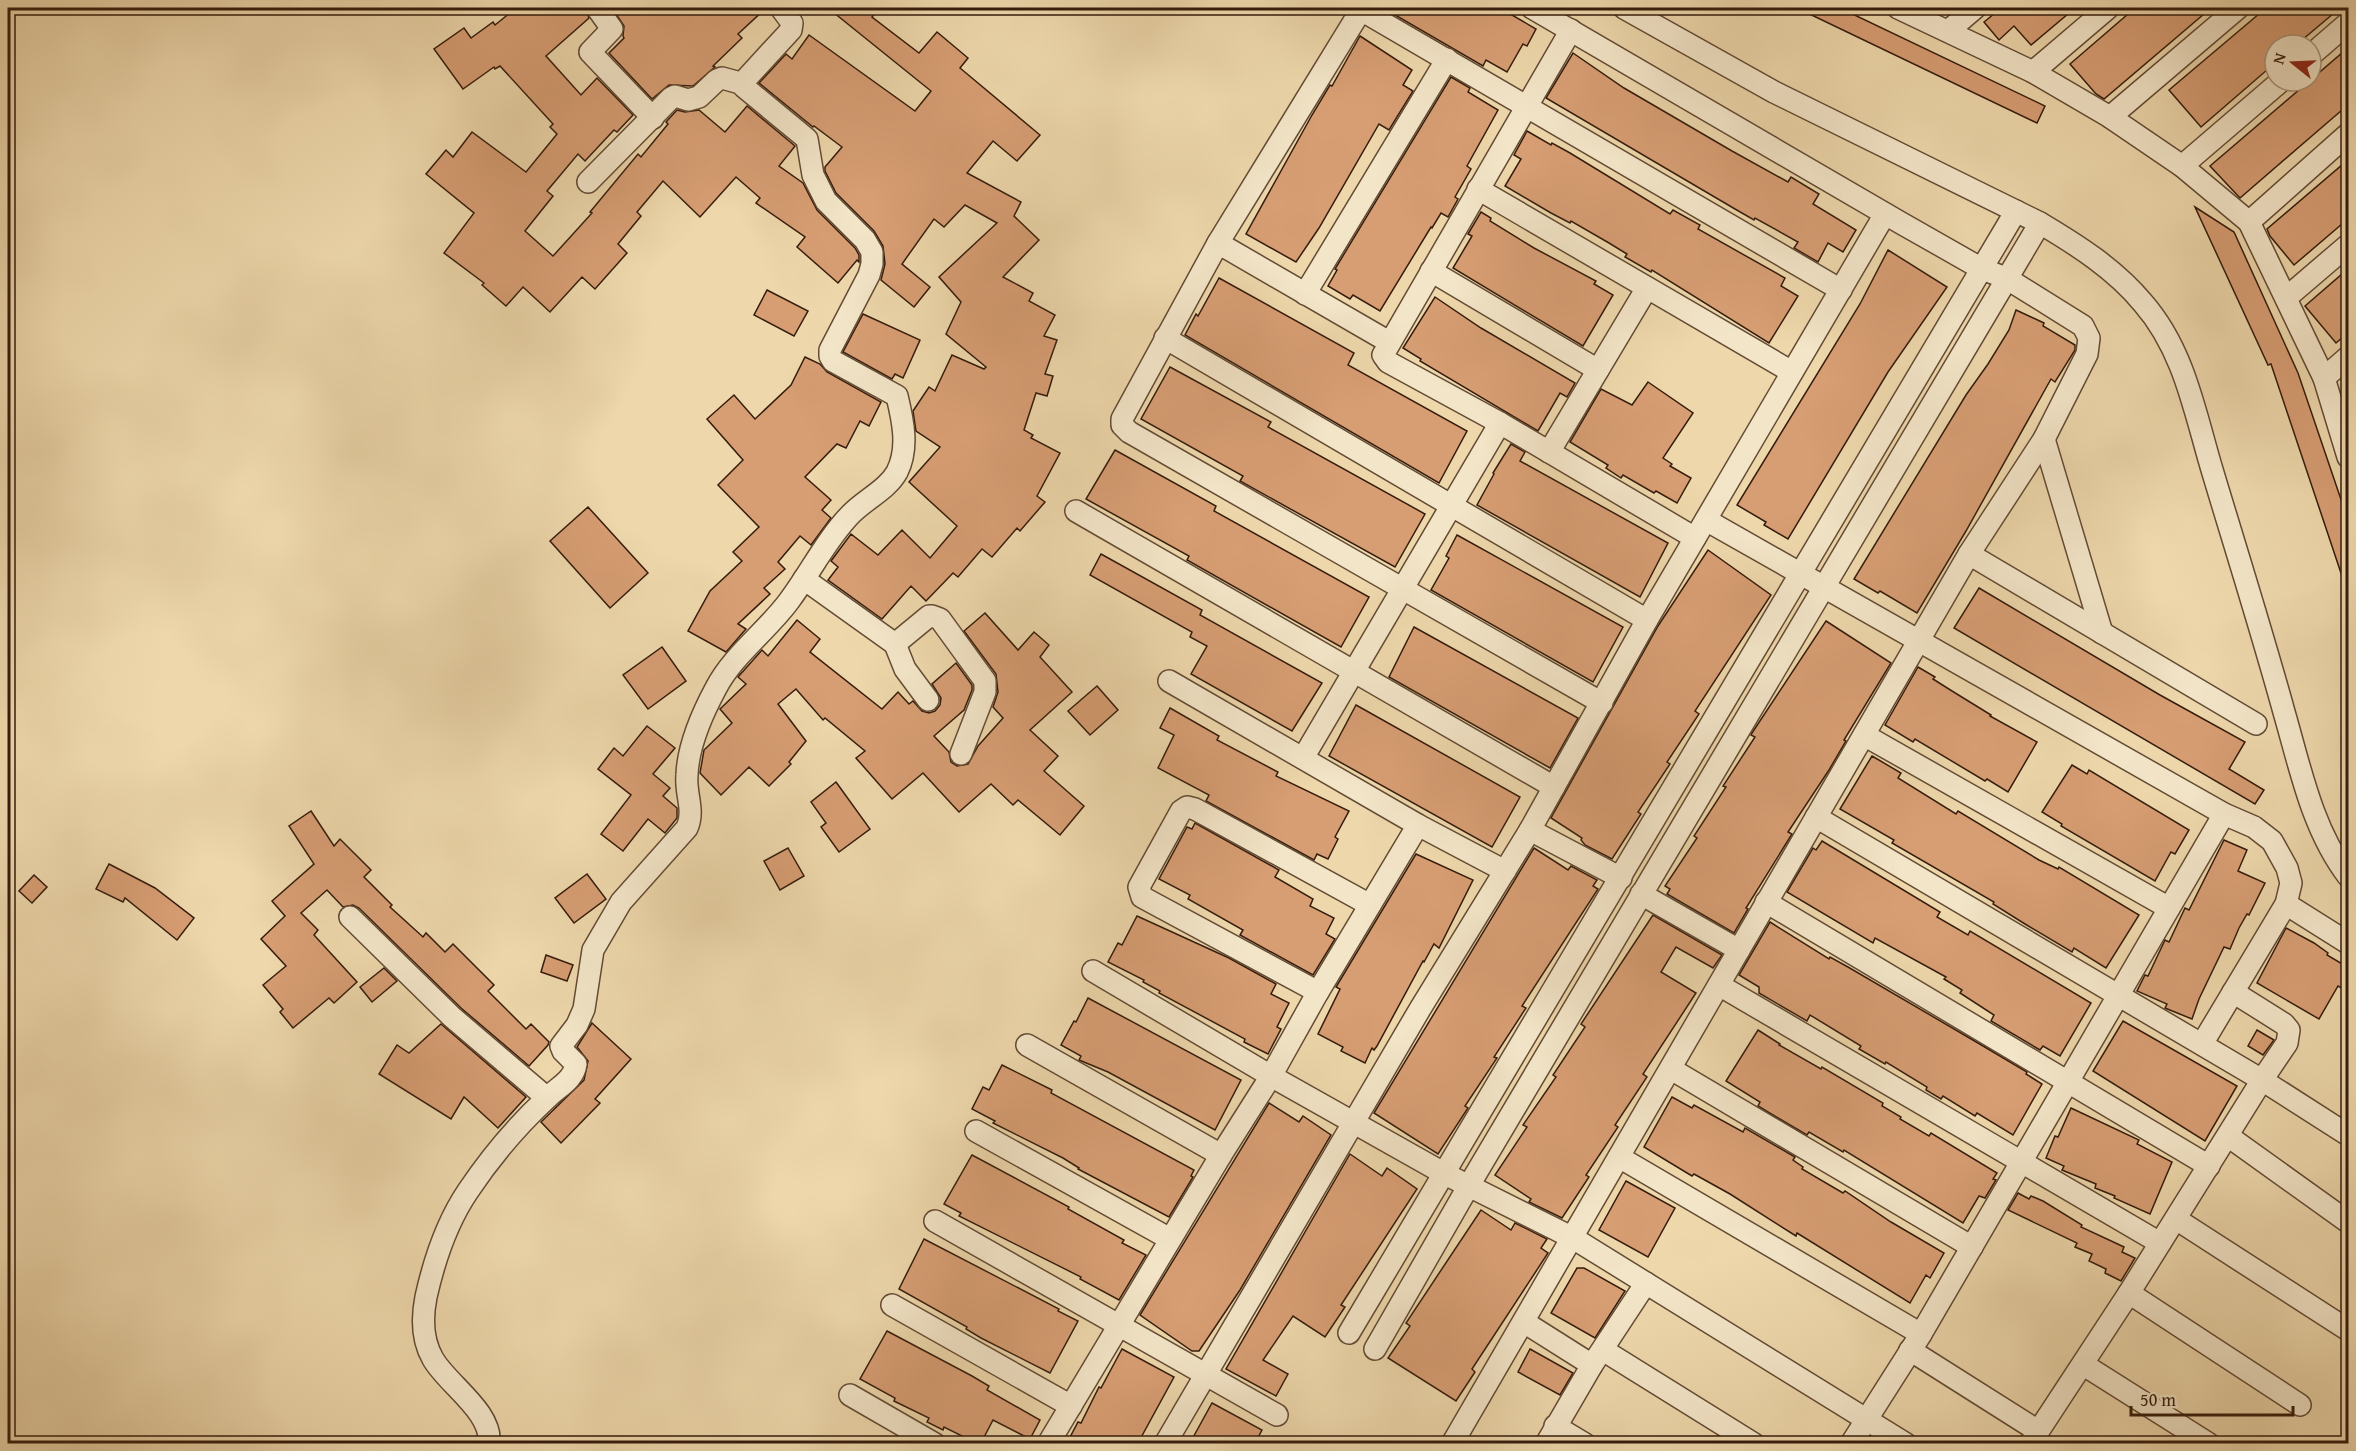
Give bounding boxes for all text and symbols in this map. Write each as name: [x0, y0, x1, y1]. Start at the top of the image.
north arrow: [2263, 33, 2323, 93]
text: N: [2266, 49, 2292, 67]
scale bar: [2131, 1379, 2293, 1417]
text: 50 m: [2140, 1386, 2176, 1413]

